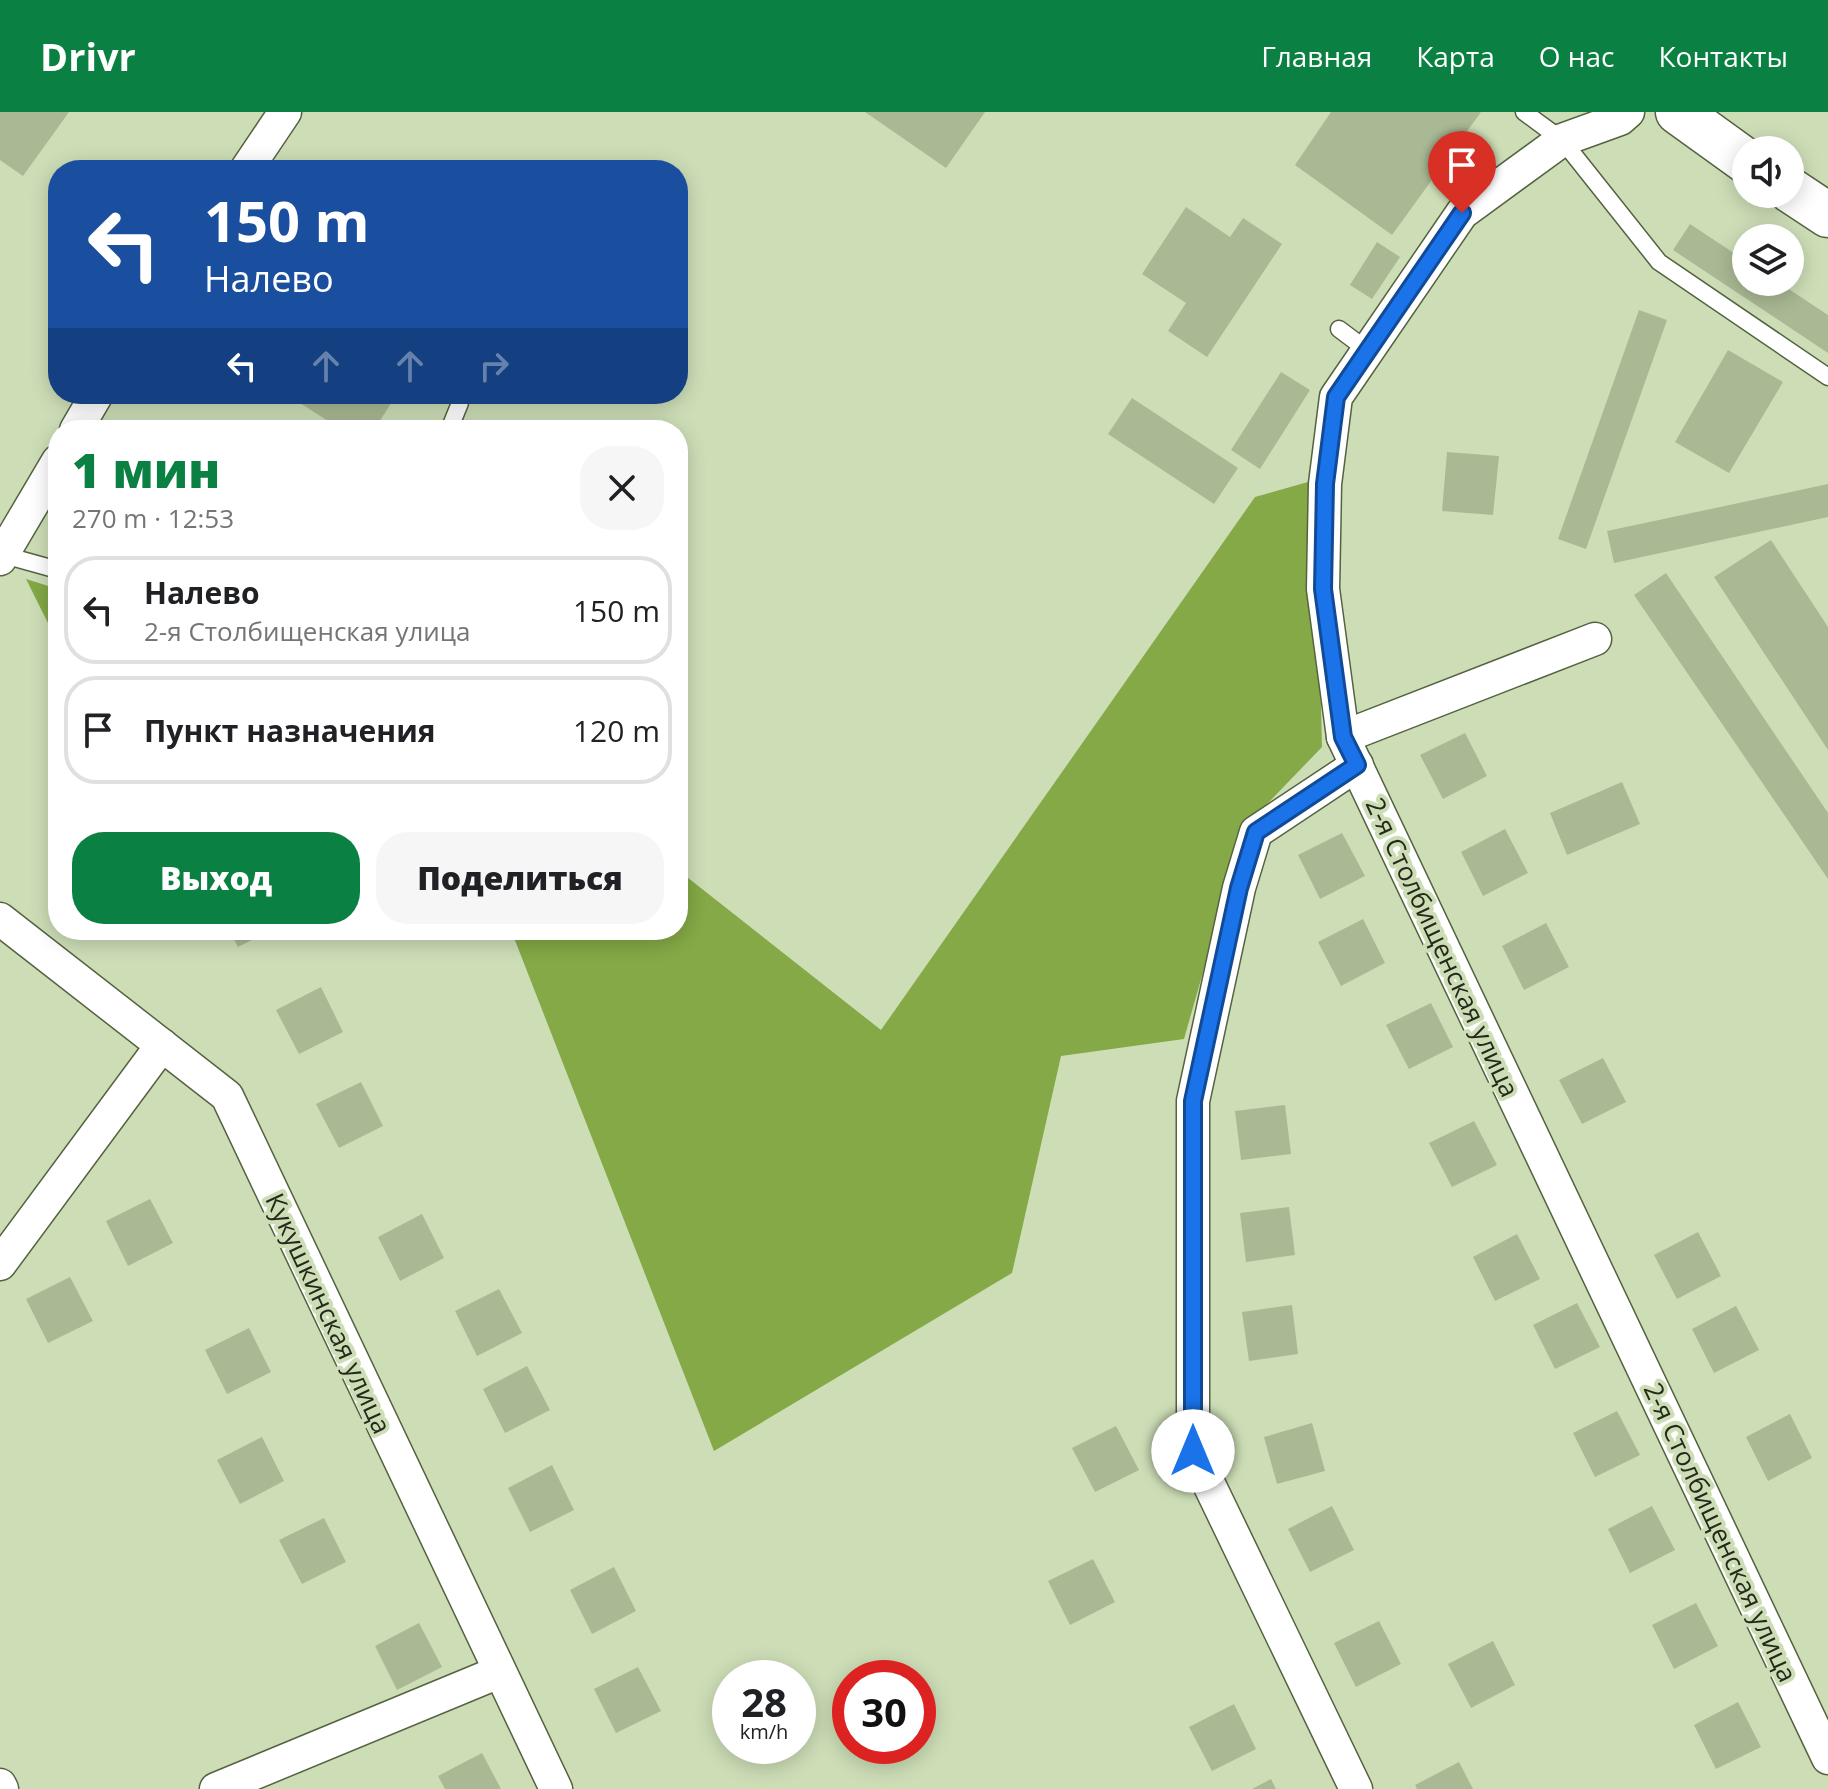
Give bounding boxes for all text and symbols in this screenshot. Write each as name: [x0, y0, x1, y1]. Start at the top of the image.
text: Drivr: [40, 30, 136, 82]
text: Главная: [1261, 37, 1372, 75]
text: Карта: [1416, 37, 1495, 75]
text: О нас: [1539, 37, 1614, 75]
text: Контакты: [1658, 37, 1788, 75]
pin: [1428, 131, 1496, 213]
map controls: [1732, 136, 1804, 296]
button: sound: [1732, 136, 1804, 208]
icon: arrive: [1440, 143, 1484, 187]
text: 150 m: [204, 182, 370, 258]
icon: left: [72, 192, 176, 296]
button: layers: [1732, 224, 1804, 296]
text: Налево: [204, 254, 334, 303]
icon: left: [220, 344, 264, 388]
icon: ahead: [304, 344, 348, 388]
icon: ahead: [388, 344, 432, 388]
icon: right: [472, 344, 516, 388]
text: 1 мин: [72, 437, 220, 502]
button: close: [580, 446, 664, 530]
text: 270 m · 12:53: [72, 500, 234, 536]
text: Налево: [144, 572, 260, 613]
icon: left: [76, 588, 120, 632]
text: 150 m: [573, 590, 660, 631]
text: 2-я Столбищенская улица: [144, 613, 471, 649]
icon: arrive: [76, 708, 120, 752]
text: Пункт назначения: [144, 710, 436, 751]
text: 120 m: [573, 710, 660, 751]
street label: 2-я Столбищенская улица: [1358, 791, 1528, 1103]
button: Выход: [72, 832, 360, 924]
button: Поделиться: [376, 832, 664, 924]
street label: Кукушкинская улица: [257, 1187, 401, 1439]
street label: 2-я Столбищенская улица: [1636, 1376, 1806, 1688]
position arrow: [1151, 1409, 1235, 1493]
speed limit sign: 30: [832, 1660, 936, 1764]
text: 28: [741, 1674, 787, 1729]
text: km/h: [740, 1718, 788, 1745]

